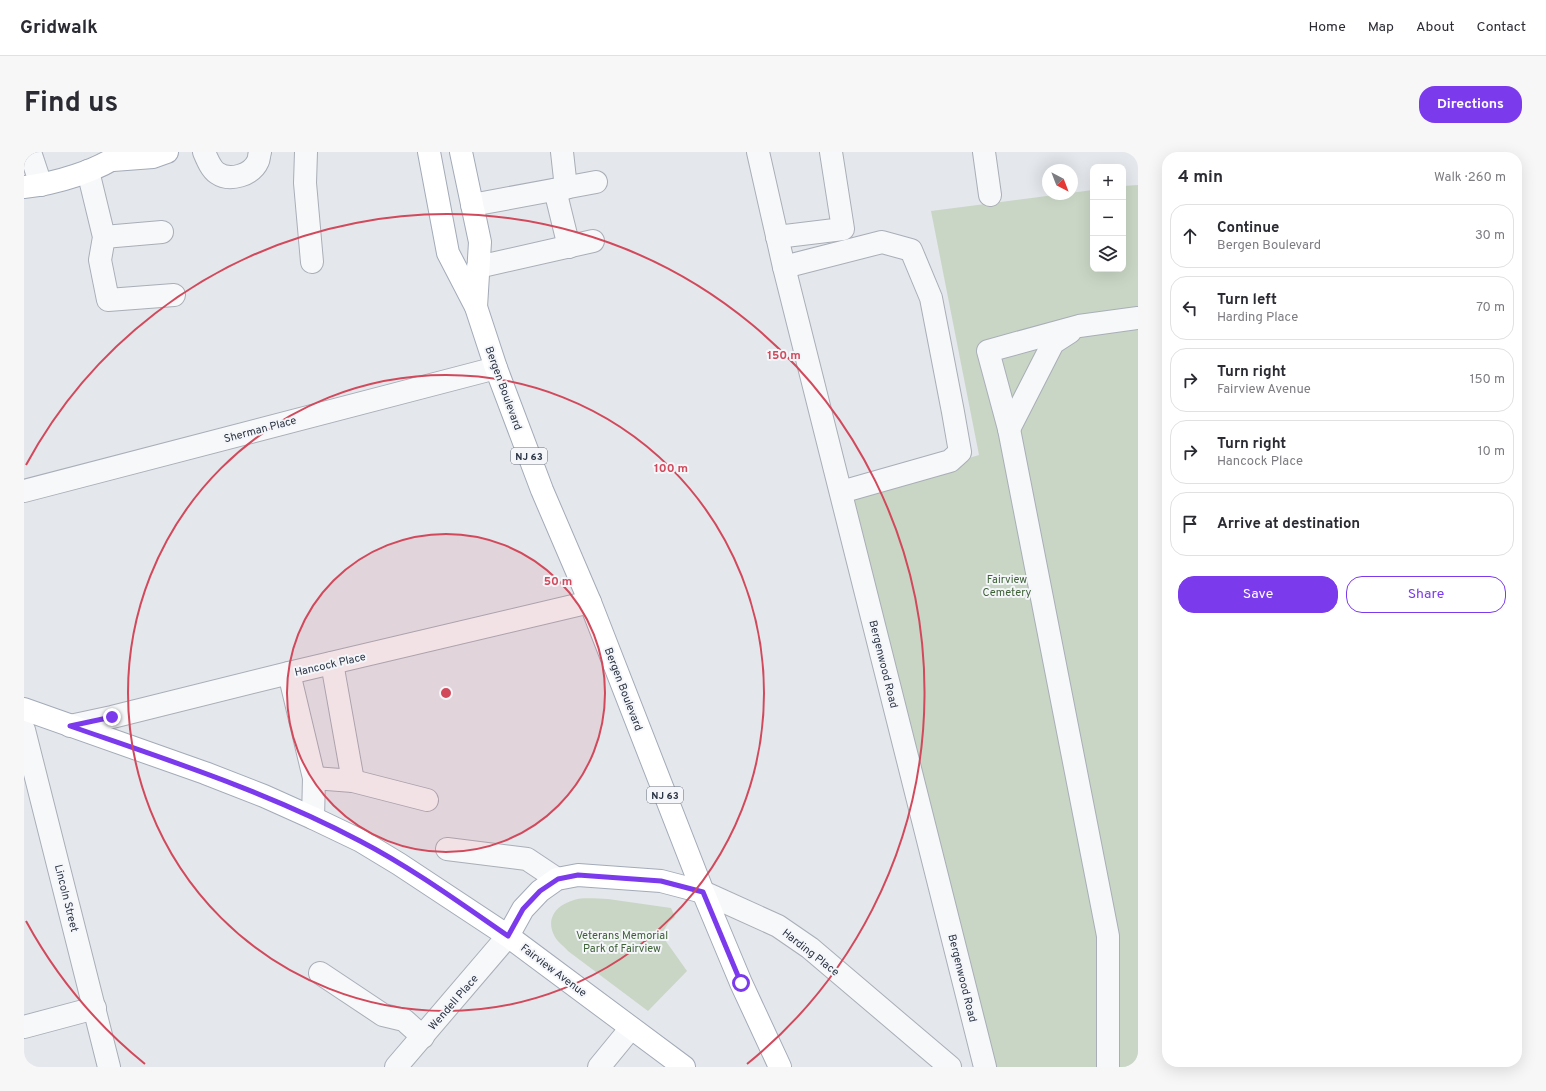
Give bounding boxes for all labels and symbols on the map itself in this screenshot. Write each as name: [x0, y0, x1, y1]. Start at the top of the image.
north arrow: [1042, 164, 1078, 200]
street label: Bergen Boulevard: [481, 345, 525, 432]
text: 150 m: [767, 348, 801, 364]
street label: Sherman Place: [222, 414, 298, 446]
road number: NJ 63: [511, 448, 547, 464]
text: 100 m: [654, 461, 688, 477]
park label: Fairview Cemetery: [983, 573, 1032, 600]
text: 50 m: [544, 574, 572, 590]
street label: Bergenwood Road: [865, 619, 901, 710]
street label: Bergen Boulevard: [601, 646, 645, 733]
street label: Hancock Place: [293, 650, 367, 680]
centre of rings: [439, 686, 453, 700]
route end: [103, 708, 121, 726]
road number: NJ 63: [647, 787, 683, 803]
street label: Lincoln Street: [51, 863, 81, 933]
street label: Harding Place: [779, 926, 842, 979]
park label: Veterans Memorial Park of Fairview: [576, 929, 668, 956]
street label: Bergenwood Road: [944, 933, 980, 1024]
street label: Fairview Avenue: [518, 941, 589, 1000]
street label: Wendell Place: [426, 972, 482, 1033]
route start: [732, 974, 750, 992]

